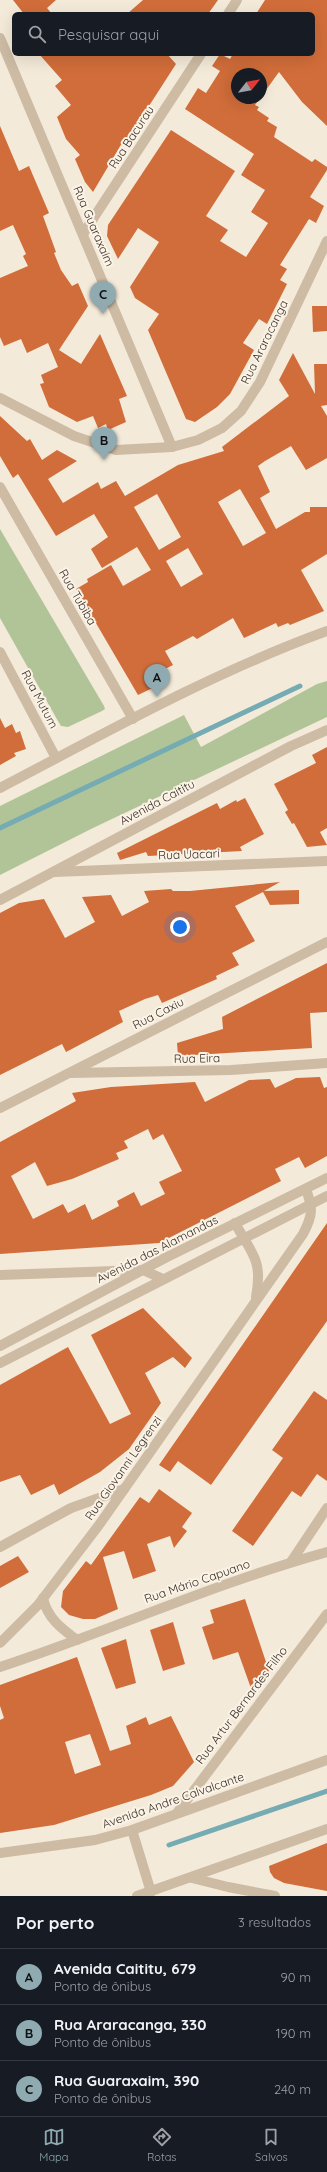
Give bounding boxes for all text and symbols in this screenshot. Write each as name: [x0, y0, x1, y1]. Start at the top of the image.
search box: [12, 12, 315, 56]
icon: search: [26, 23, 48, 45]
text: Pesquisar aqui: [58, 25, 159, 44]
north arrow: [231, 68, 267, 104]
street label: Rua Bacurau: [105, 103, 157, 171]
street label: Rua Guaraxaim: [70, 183, 118, 269]
pin: C: [90, 281, 116, 314]
street label: Rua Araracanga: [237, 298, 291, 386]
pin: B: [91, 427, 117, 460]
street label: Rua Tubiba: [56, 566, 100, 628]
pin: A: [144, 664, 170, 697]
street label: Rua Mutum: [18, 667, 62, 731]
street label: Avenida Caititu: [117, 776, 197, 828]
street label: Rua Uacari: [158, 845, 220, 863]
your location: [170, 917, 190, 937]
street label: Rua Caxiu: [130, 994, 186, 1032]
street label: Rua Eira: [174, 1050, 220, 1066]
street label: Avenida das Alamandas: [94, 1212, 221, 1286]
street label: Rua Giovanni Legrenzi: [81, 1413, 165, 1523]
street label: Rua Mário Capuano: [142, 1556, 252, 1606]
street label: Rua Artur Bernardes Filho: [192, 1643, 290, 1767]
street label: Avenida Andre Calvalcante: [100, 1769, 246, 1831]
text: Por perto: [16, 1912, 94, 1933]
text: 3 resultados: [238, 1914, 311, 1930]
text: Avenida Caititu, 679: [54, 1959, 196, 1978]
text: A: [25, 1969, 33, 1985]
text: 90 m: [281, 1969, 311, 1985]
text: Ponto de ônibus: [54, 1978, 151, 1994]
text: Rua Araracanga, 330: [54, 2015, 206, 2034]
text: B: [25, 2025, 33, 2041]
text: 190 m: [276, 2025, 311, 2041]
text: Ponto de ônibus: [54, 2034, 151, 2050]
text: Rua Guaraxaim, 390: [54, 2071, 199, 2090]
text: C: [25, 2081, 33, 2097]
text: 240 m: [274, 2081, 311, 2097]
text: Ponto de ônibus: [54, 2090, 151, 2106]
tab: Mapa: [39, 2126, 68, 2164]
tab: Rotas: [147, 2126, 176, 2164]
tab: Salvos: [255, 2126, 288, 2164]

